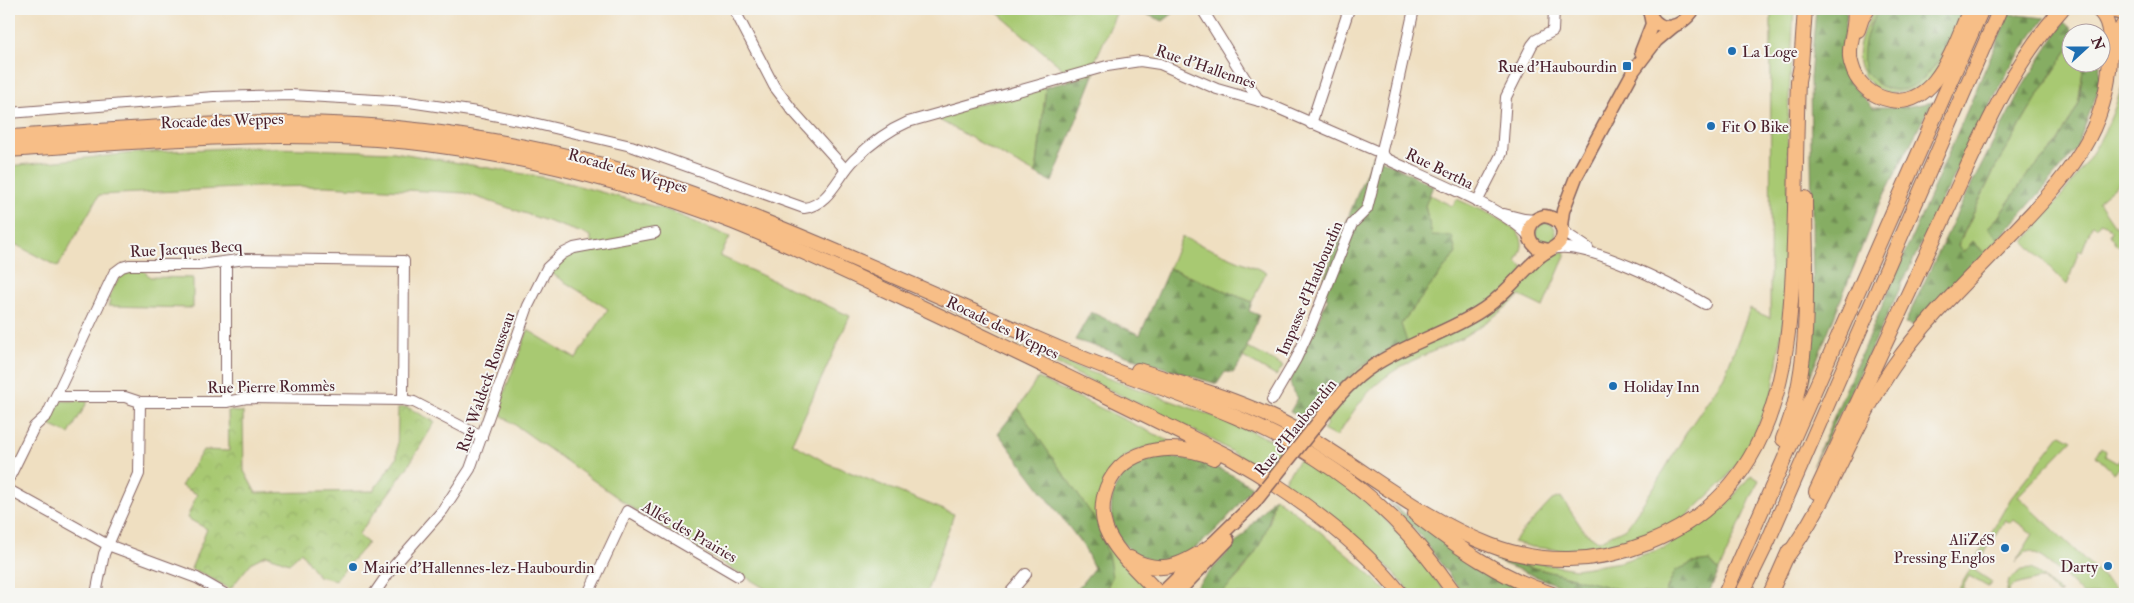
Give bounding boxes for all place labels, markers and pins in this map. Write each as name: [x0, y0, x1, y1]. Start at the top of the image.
place label: La Loge: [1742, 42, 1798, 62]
marker: La Loge: [1726, 45, 1738, 57]
place label: Rue d'Haubourdin: [1497, 57, 1617, 77]
marker: Rue d'Haubourdin: [1621, 60, 1633, 72]
place label: Fit O Bike: [1721, 117, 1789, 137]
marker: Fit O Bike: [1705, 120, 1717, 132]
place label: Holiday Inn: [1623, 377, 1699, 397]
marker: Holiday Inn: [1607, 380, 1619, 392]
place label: AliZéS Pressing Englos: [1894, 530, 1995, 568]
marker: AliZéS Pressing Englos: [1999, 542, 2011, 554]
place label: Darty: [2060, 557, 2099, 577]
place label: Mairie d'Hallennes-lez-Haubourdin: [363, 558, 595, 578]
marker: Darty: [2102, 560, 2114, 572]
marker: Mairie d'Hallennes-lez-Haubourdin: [347, 561, 359, 573]

